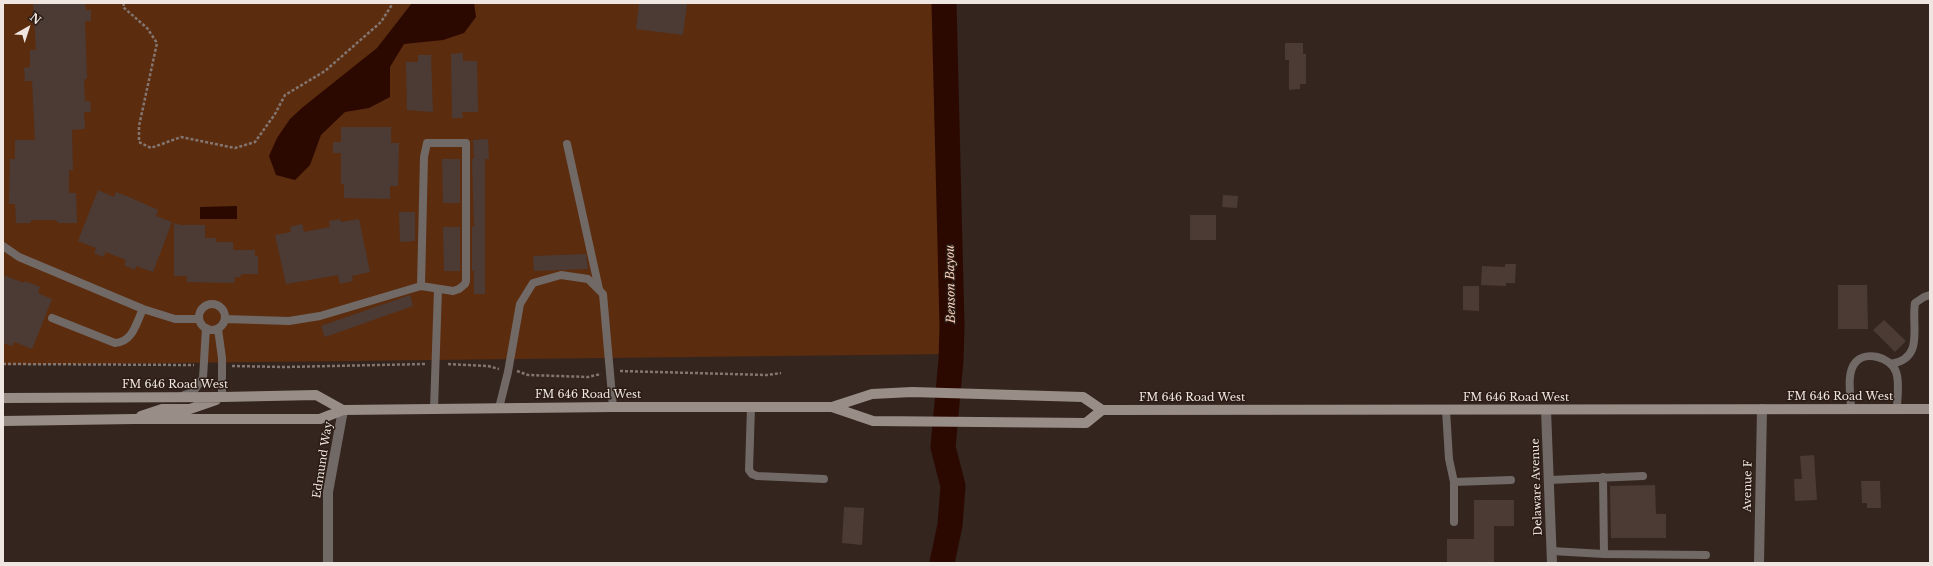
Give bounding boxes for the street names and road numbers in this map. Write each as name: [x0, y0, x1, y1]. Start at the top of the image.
street label: FM 646 Road West: [122, 378, 228, 392]
street label: FM 646 Road West: [535, 388, 641, 402]
street label: FM 646 Road West: [1787, 390, 1893, 404]
street label: FM 646 Road West: [1139, 391, 1245, 405]
street label: FM 646 Road West: [1463, 391, 1569, 405]
street label: Edmund Way: [310, 421, 336, 499]
street label: Delaware Avenue: [1529, 438, 1545, 536]
street label: Avenue F: [1741, 460, 1755, 512]

